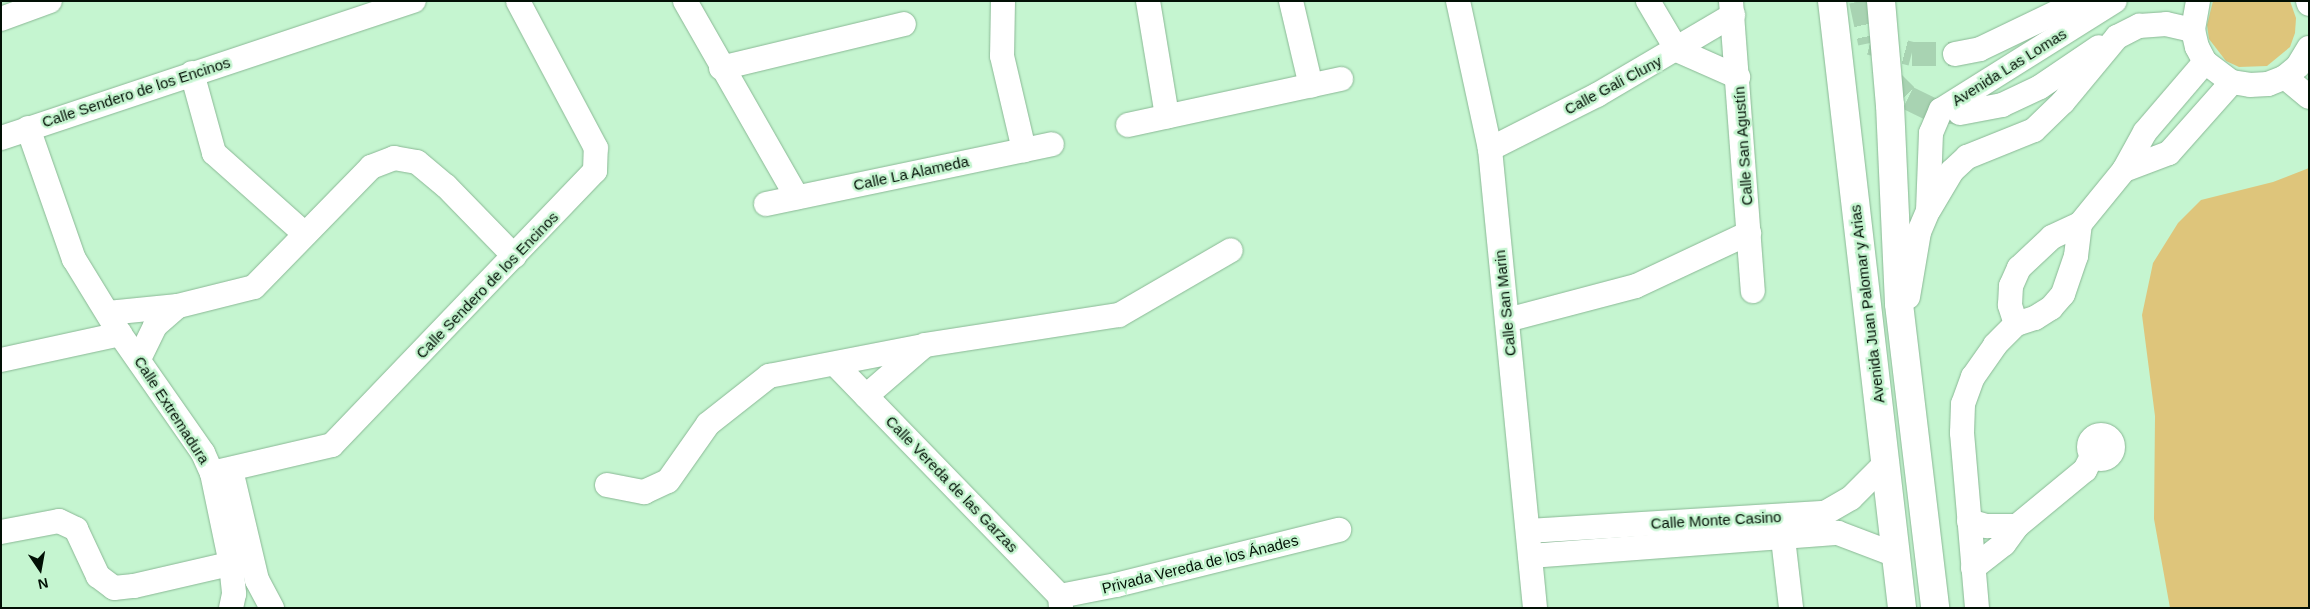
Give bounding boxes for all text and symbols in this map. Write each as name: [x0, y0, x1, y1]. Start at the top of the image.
street label: Avenida Las Lomas: [1948, 25, 2070, 109]
street label: Calle Gali Cluny: [1561, 52, 1665, 118]
street label: Calle Sendero de los Encinos: [40, 53, 232, 131]
street label: Calle San Agustín: [1730, 85, 1756, 207]
street label: Calle La Alameda: [851, 152, 971, 194]
street label: Avenida Juan Palomar y Arias: [1846, 203, 1888, 405]
street label: Calle Sendero de los Encinos: [412, 208, 562, 362]
street label: Calle San Marin: [1490, 249, 1520, 357]
street label: Calle Extremadura: [131, 353, 213, 467]
street label: Calle Vereda de las Garzas: [882, 412, 1022, 556]
street label: Calle Monte Casino: [1650, 508, 1782, 532]
street label: Privada Vereda de los Ánades: [1100, 531, 1300, 597]
north arrow: [15, 544, 65, 594]
text: N: [37, 575, 50, 593]

